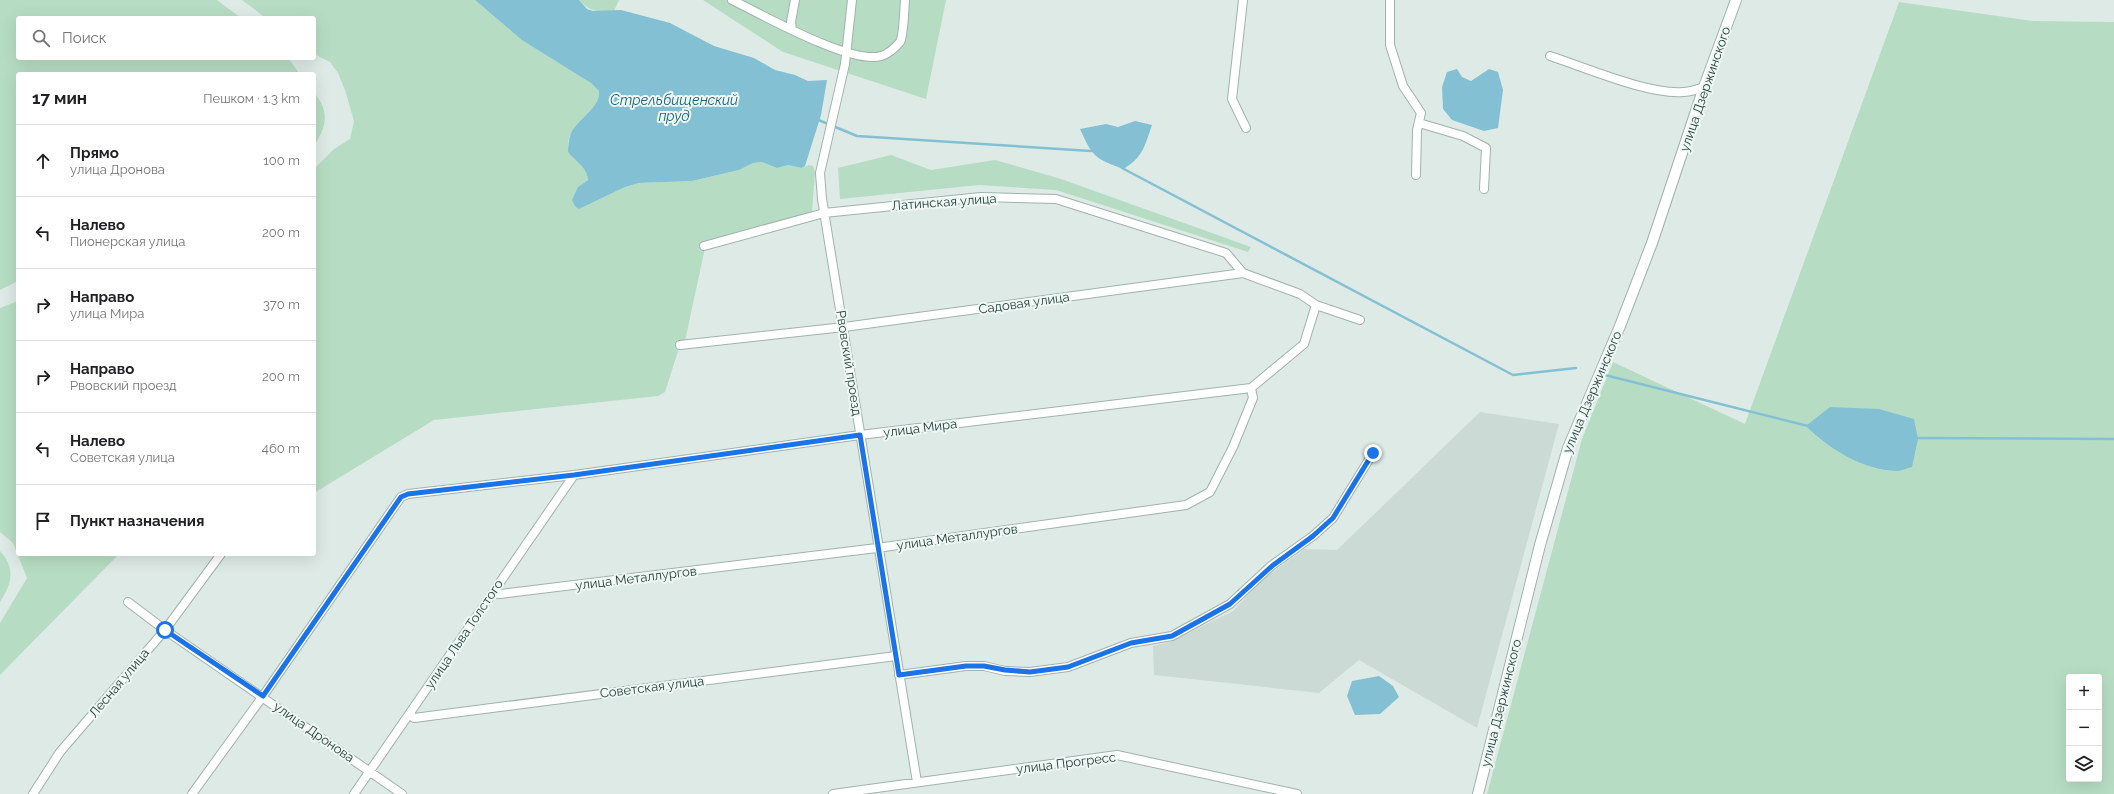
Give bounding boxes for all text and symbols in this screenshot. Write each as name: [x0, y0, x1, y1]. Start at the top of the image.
search box: [16, 16, 316, 60]
street label: улица Дзержинского: [1677, 24, 1734, 154]
icon: search: [30, 27, 52, 49]
text: Поиск: [62, 29, 107, 47]
text: 17 мин: [32, 88, 87, 108]
text: Пешком · 1.3 km: [203, 91, 300, 106]
water label: Стрельбищенский пруд: [610, 92, 738, 124]
text: Прямо: [70, 144, 119, 162]
icon: ahead: [32, 150, 54, 172]
text: 100 m: [263, 153, 300, 168]
text: улица Дронова: [70, 162, 165, 177]
street label: Латинская улица: [891, 191, 997, 213]
text: Налево: [70, 216, 125, 234]
icon: left: [32, 222, 54, 244]
text: 200 m: [262, 225, 300, 240]
text: Пионерская улица: [70, 234, 185, 249]
text: Направо: [70, 288, 134, 306]
street label: Садовая улица: [978, 289, 1070, 317]
icon: right: [32, 294, 54, 316]
text: 370 m: [263, 297, 300, 312]
text: улица Мира: [70, 306, 144, 321]
street label: Рвовский проезд: [833, 309, 865, 417]
street label: улица Дзержинского: [1559, 328, 1625, 455]
text: Направо: [70, 360, 134, 378]
icon: right: [32, 366, 54, 388]
text: 200 m: [262, 369, 300, 384]
text: Рвовский проезд: [70, 378, 177, 393]
street label: улица Мира: [882, 416, 958, 440]
text: Налево: [70, 432, 125, 450]
icon: left: [32, 438, 54, 460]
text: 460 m: [262, 441, 300, 456]
route end: [1364, 444, 1382, 462]
text: Советская улица: [70, 450, 175, 465]
icon: arrive: [32, 510, 54, 532]
text: Пункт назначения: [70, 512, 204, 530]
street label: улица Металлургов: [896, 521, 1019, 553]
street label: улица Металлургов: [574, 563, 698, 593]
street label: улица Льва Толстого: [422, 576, 506, 691]
route start: [156, 621, 174, 639]
street label: улица Дзержинского: [1478, 637, 1524, 769]
street label: Лесная улица: [86, 645, 152, 721]
street label: Советская улица: [599, 673, 705, 701]
map controls: [2066, 674, 2102, 782]
button: +: [2066, 674, 2102, 710]
street label: улица Дронова: [271, 699, 357, 765]
button: −: [2066, 710, 2102, 746]
button: layers: [2066, 746, 2102, 782]
street label: улица Прогресс: [1015, 749, 1117, 777]

